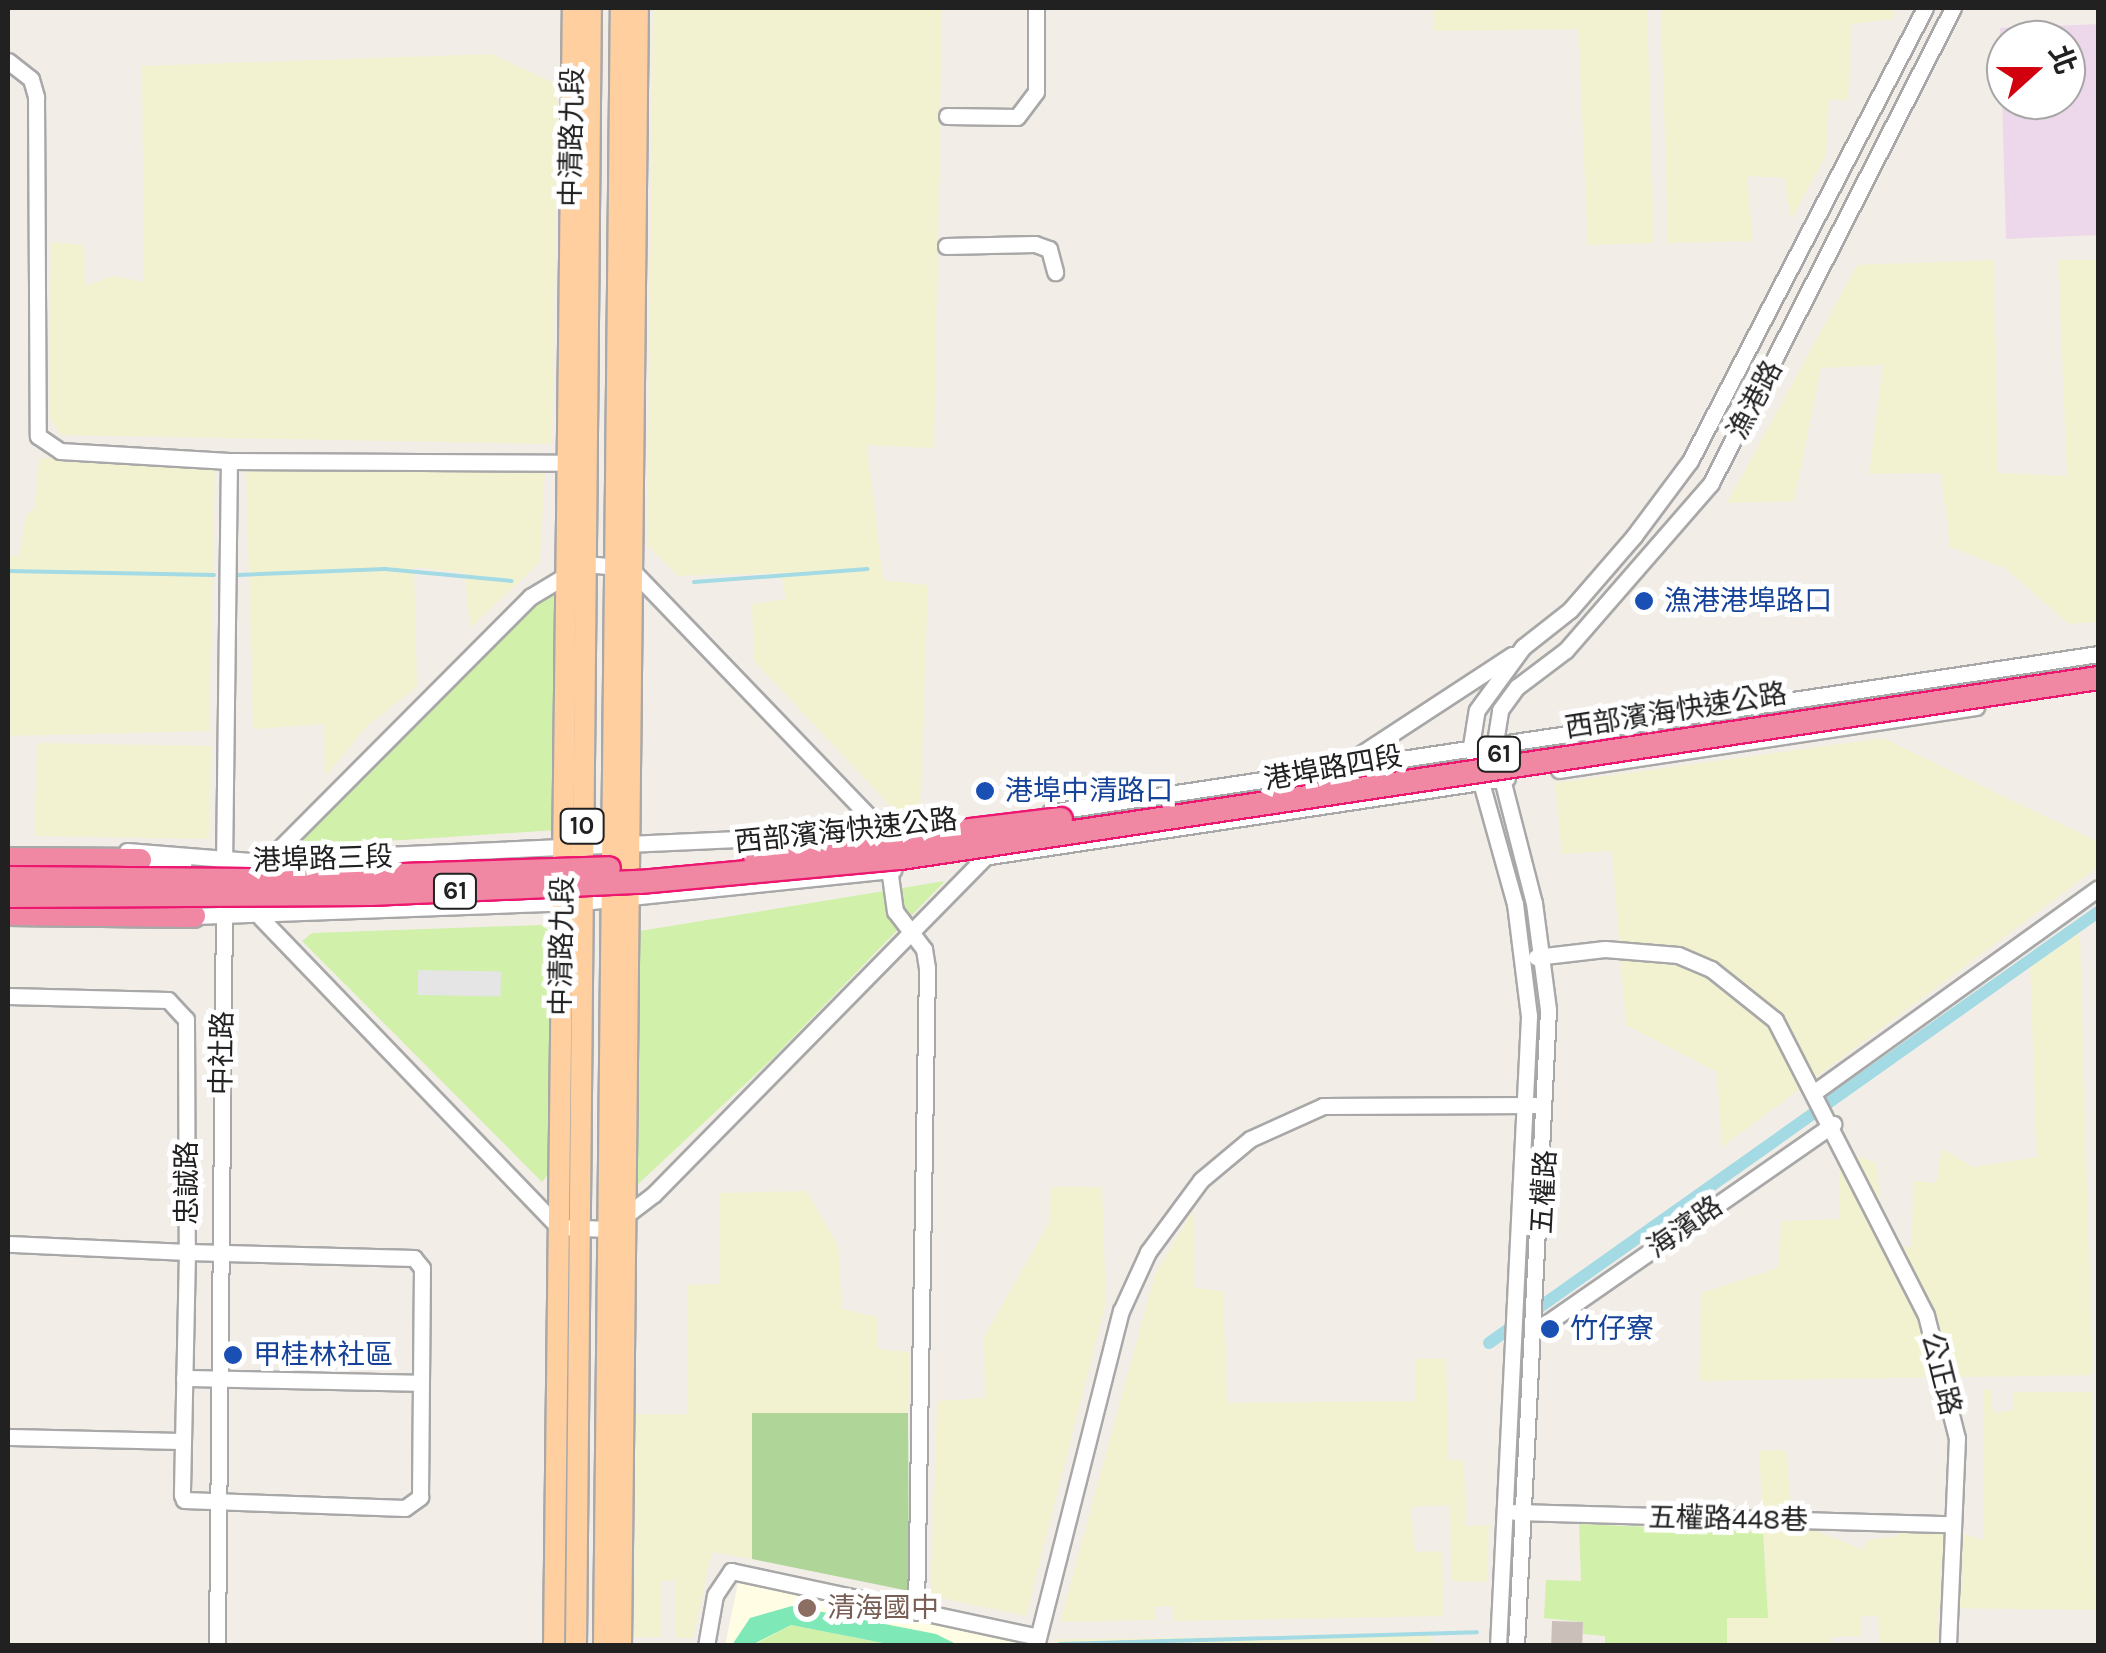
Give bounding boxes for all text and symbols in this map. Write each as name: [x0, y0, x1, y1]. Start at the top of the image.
north arrow: [1986, 20, 2086, 120]
text: 北: [2042, 41, 2083, 79]
street label: 中清路九段: [554, 67, 590, 207]
street label: 漁港路: [1720, 355, 1790, 445]
place label: 漁港港埠路口: [1664, 584, 1832, 618]
marker: 漁港港埠路口: [1633, 590, 1655, 612]
street label: 西部濱海快速公路: [1563, 677, 1789, 745]
road number: 61: [1476, 734, 1522, 774]
street label: 港埠路四段: [1261, 739, 1405, 797]
place label: 港埠中清路口: [1005, 774, 1173, 808]
marker: 港埠中清路口: [974, 780, 996, 802]
street label: 西部濱海快速公路: [733, 803, 959, 859]
road number: 10: [560, 806, 604, 846]
street label: 港埠路三段: [252, 840, 394, 878]
road number: 61: [432, 871, 478, 911]
street label: 中清路九段: [544, 876, 580, 1016]
street label: 中社路: [204, 1011, 240, 1095]
street label: 忠誠路: [170, 1141, 204, 1225]
street label: 五權路: [1525, 1149, 1563, 1235]
street label: 海濱路: [1641, 1189, 1729, 1265]
place label: 竹仔寮: [1570, 1312, 1654, 1346]
marker: 竹仔寮: [1539, 1318, 1561, 1340]
street label: 公正路: [1915, 1329, 1967, 1419]
place label: 甲桂林社區: [253, 1338, 393, 1372]
marker: 甲桂林社區: [222, 1344, 244, 1366]
street label: 五權路448巷: [1647, 1501, 1809, 1537]
place label: 清海國中: [827, 1591, 939, 1625]
marker: 清海國中: [796, 1597, 818, 1619]

